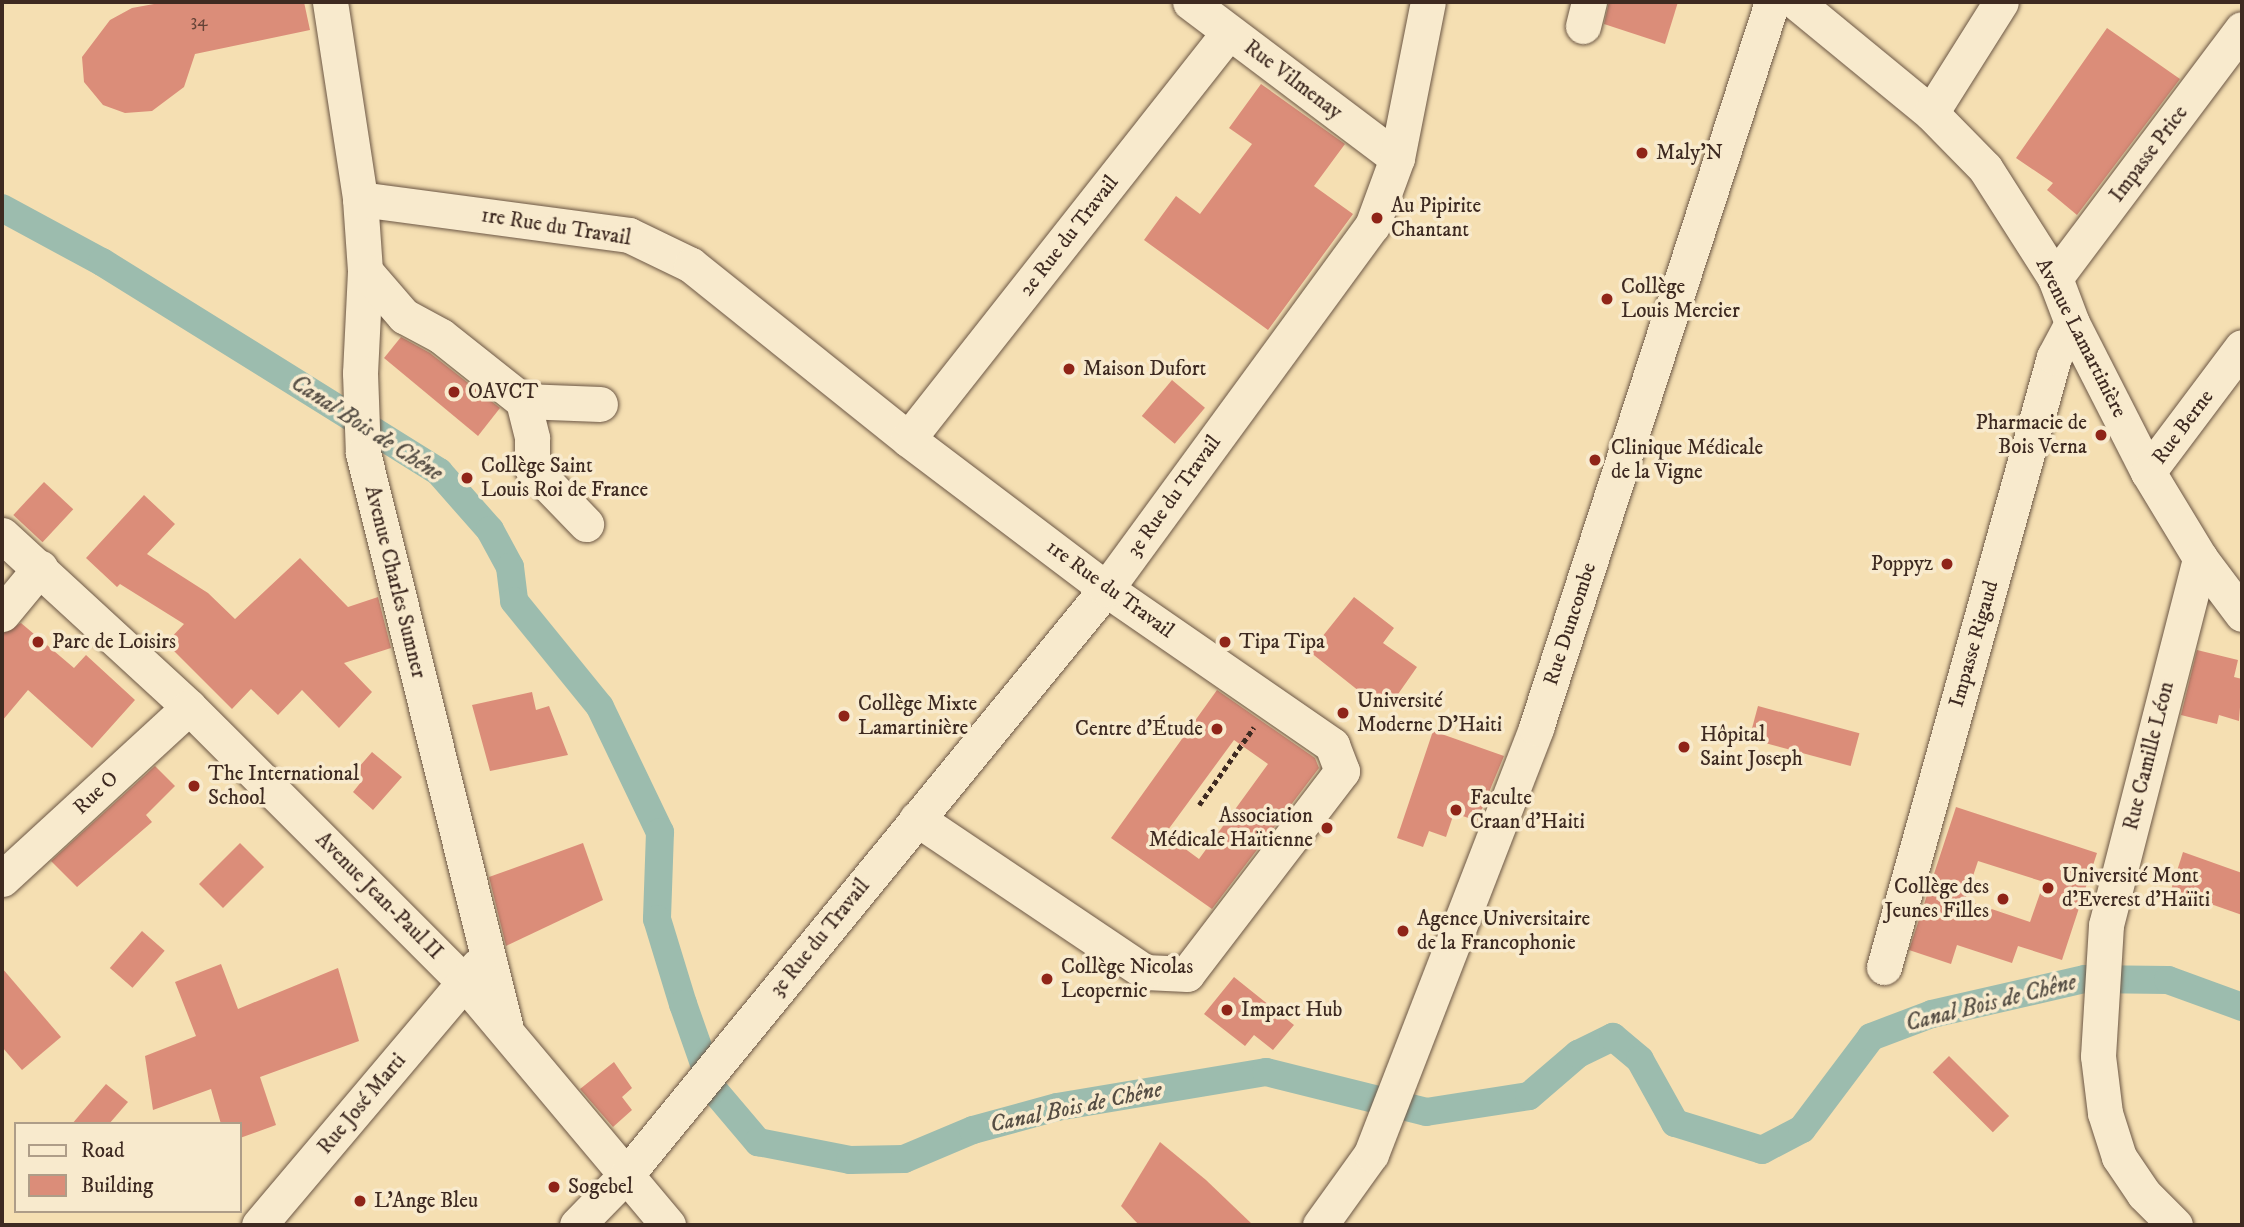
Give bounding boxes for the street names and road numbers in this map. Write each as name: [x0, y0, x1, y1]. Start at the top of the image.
street label: Rue Vilmenay: [1239, 35, 1347, 125]
street label: Impasse Price: [2105, 101, 2193, 207]
street label: 2e Rue du Travail: [1014, 171, 1124, 301]
street label: 1re Rue du Travail: [479, 203, 633, 251]
street label: Avenue Lamartinière: [2030, 254, 2132, 422]
street label: Rue Berne: [2147, 385, 2219, 469]
street label: 3e Rue du Travail: [1122, 430, 1226, 562]
street label: Avenue Charles Sumner: [359, 483, 431, 681]
street label: 1re Rue du Travail: [1041, 534, 1179, 644]
street label: Rue Duncombe: [1538, 559, 1602, 689]
street label: Impasse Rigaud: [1944, 578, 2004, 710]
street label: Rue Camille Léon: [2118, 679, 2180, 833]
street label: Rue O: [68, 766, 124, 820]
street label: Avenue Jean-Paul II: [310, 827, 448, 965]
street label: 3e Rue du Travail: [765, 874, 875, 1002]
street label: Rue José Marti: [313, 1048, 411, 1160]

